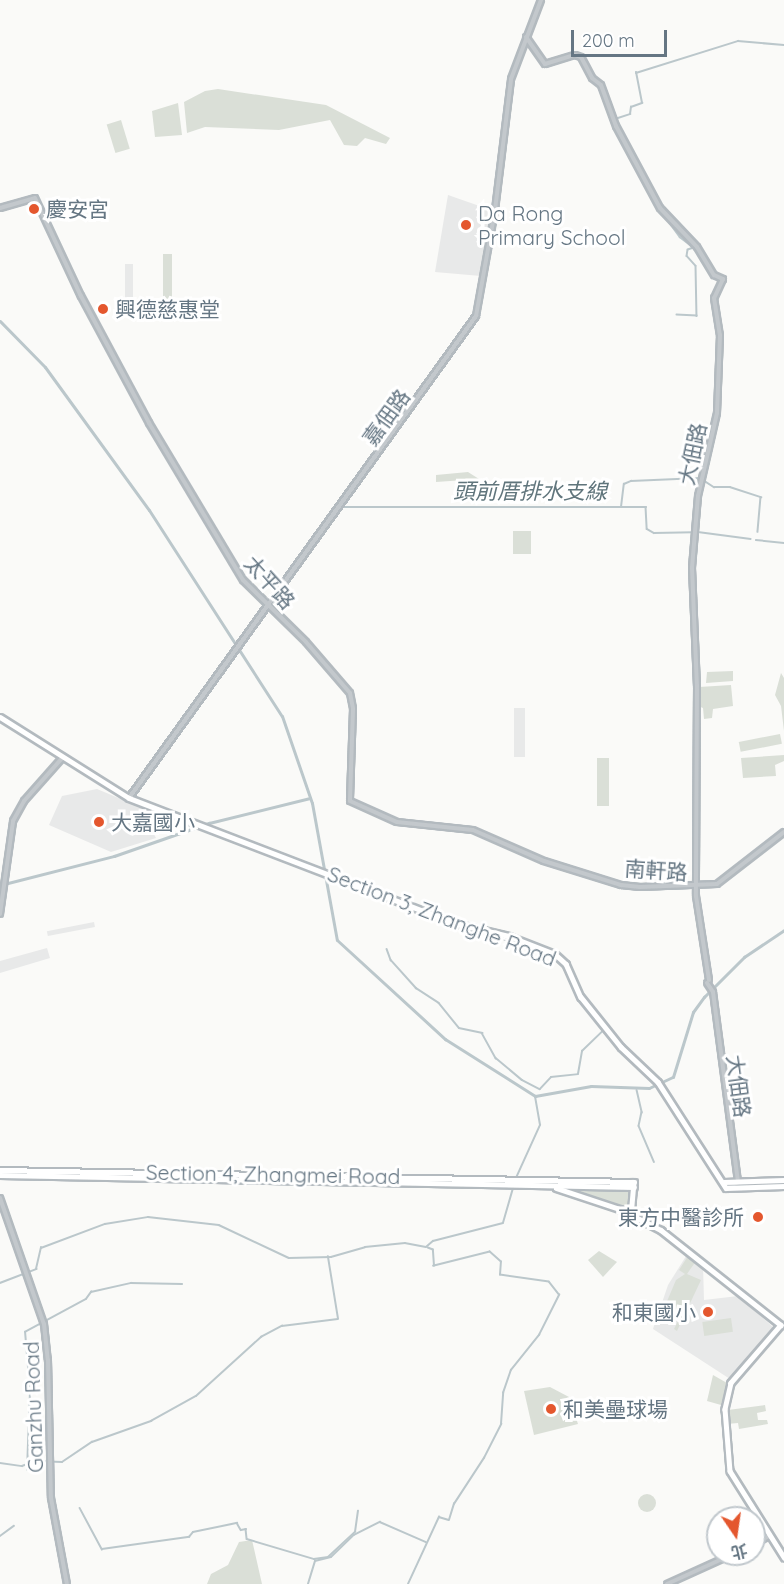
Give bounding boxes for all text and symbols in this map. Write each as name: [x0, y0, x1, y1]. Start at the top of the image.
scale bar: [574, 18, 670, 56]
text: 200 m: [582, 29, 635, 52]
place label: 慶安宮: [46, 196, 109, 222]
place label: Da Rong Primary School: [478, 200, 626, 250]
marker: 慶安宮: [27, 202, 41, 216]
marker: Da Rong Primary School: [459, 218, 473, 232]
place label: 興德慈惠堂: [115, 296, 220, 322]
marker: 興德慈惠堂: [96, 302, 110, 316]
street label: 嘉佃路: [357, 384, 415, 450]
street label: 大佃路: [673, 421, 711, 487]
water label: 頭前厝排水支線: [453, 479, 607, 505]
street label: 太平路: [240, 550, 300, 614]
place label: 大嘉國小: [111, 809, 195, 835]
marker: 大嘉國小: [92, 815, 106, 829]
street label: 南軒路: [624, 855, 688, 885]
street label: Section 3, Zhanghe Road: [324, 861, 560, 971]
street label: 大佃路: [722, 1053, 756, 1119]
street label: Section 4, Zhangmei Road: [146, 1159, 400, 1189]
place label: 東方中醫診所: [618, 1204, 744, 1230]
marker: 東方中醫診所: [749, 1208, 767, 1226]
place label: 和東國小: [612, 1299, 696, 1325]
marker: 和東國小: [701, 1305, 715, 1319]
street label: Ganzhu Road: [18, 1341, 48, 1473]
place label: 和美壘球場: [563, 1396, 668, 1422]
marker: 和美壘球場: [544, 1402, 558, 1416]
north arrow: [706, 1506, 766, 1566]
text: 北: [730, 1540, 750, 1563]

